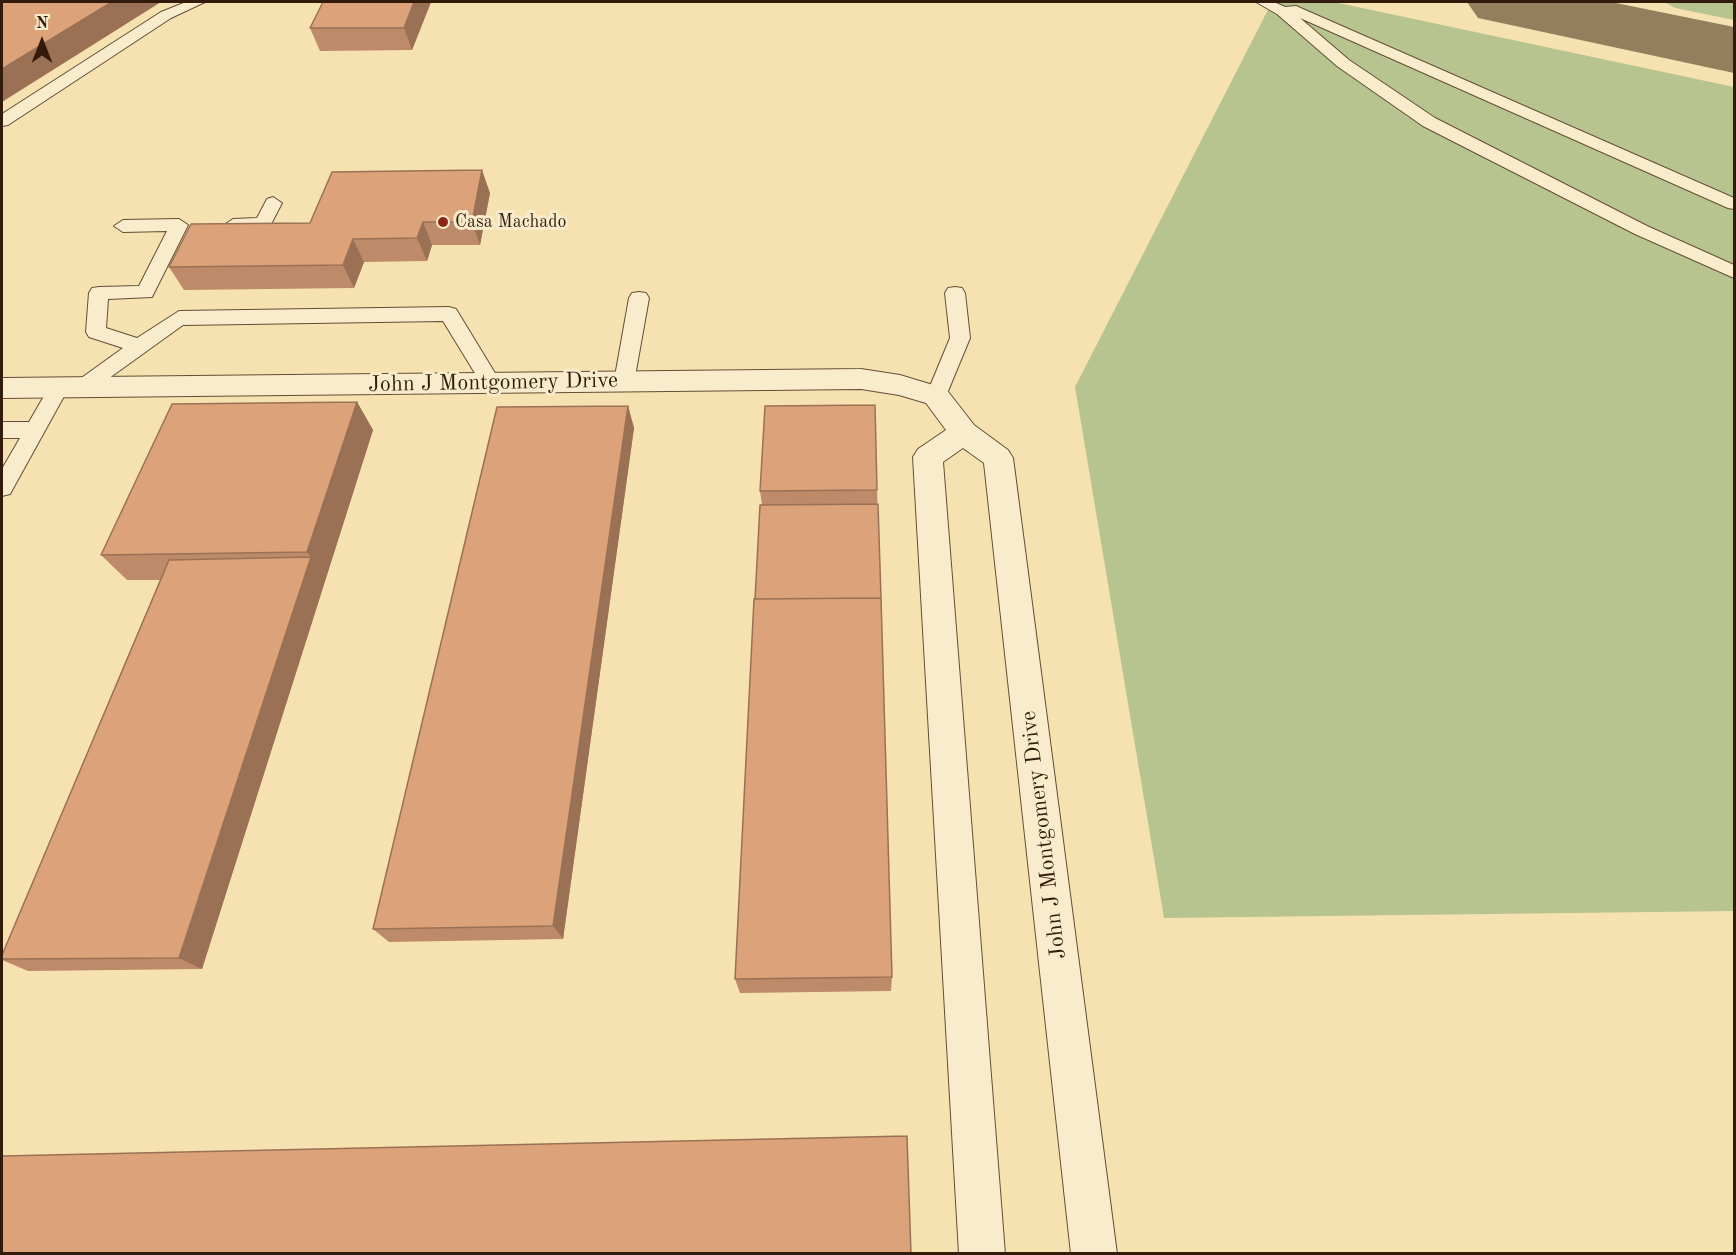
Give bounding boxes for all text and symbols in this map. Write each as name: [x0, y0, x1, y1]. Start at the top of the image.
north arrow: [12, 12, 72, 72]
text: N: [36, 16, 48, 32]
place label: Casa Machado: [455, 211, 567, 233]
marker: Casa Machado: [436, 215, 450, 229]
street label: John J Montgomery Drive: [368, 368, 618, 398]
street label: John J Montgomery Drive: [1016, 709, 1072, 961]

